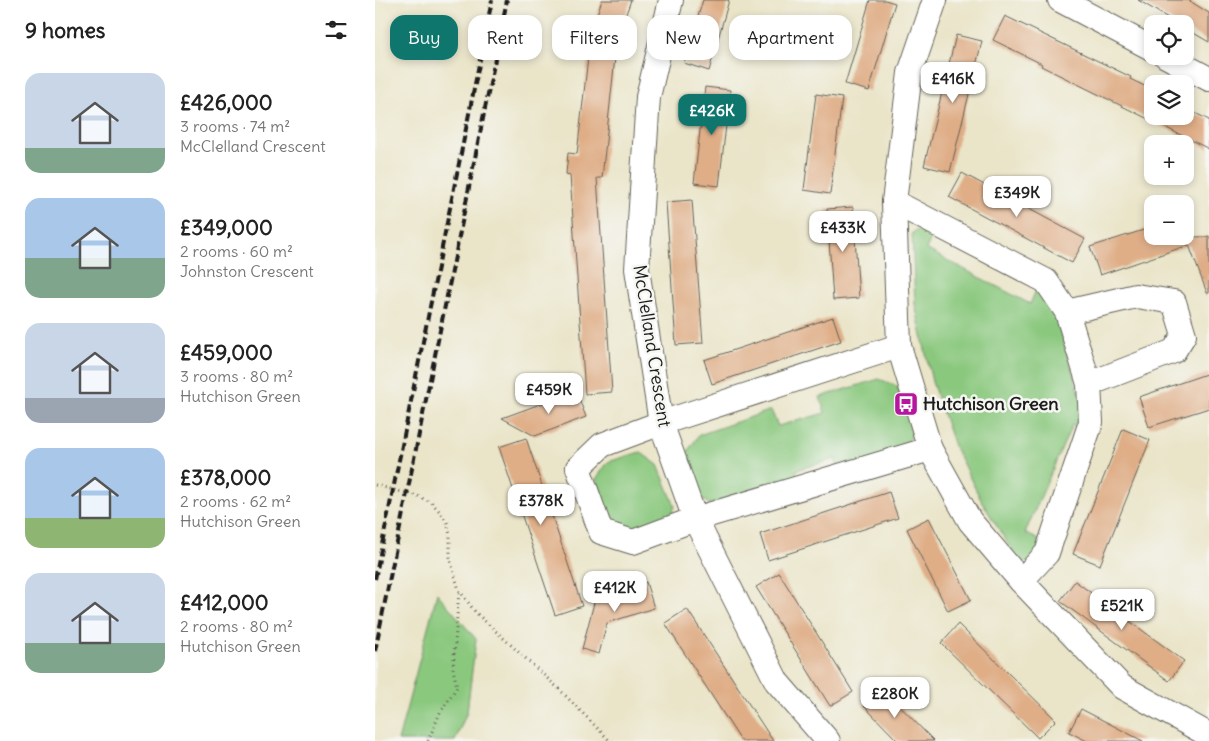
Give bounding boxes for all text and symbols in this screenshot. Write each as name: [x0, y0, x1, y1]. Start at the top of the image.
chip: Buy: [390, 15, 458, 60]
chip: Rent: [468, 15, 542, 60]
chip: Filters: [552, 15, 637, 60]
chip: New: [647, 15, 719, 60]
chip: Apartment: [729, 15, 852, 60]
map controls: [1144, 15, 1194, 245]
button: locate: [1144, 15, 1194, 65]
icon: filters: [322, 16, 350, 44]
text: 9 homes: [25, 17, 105, 44]
pin: £416K: [918, 62, 988, 104]
text: £416K: [932, 68, 974, 88]
button: layers: [1144, 75, 1194, 125]
text: £426,000: [180, 89, 273, 116]
icon: home: [65, 93, 125, 153]
pin: £426K: [677, 94, 747, 136]
text: £426K: [689, 100, 735, 120]
text: 3 rooms · 74 m²: [180, 116, 290, 136]
button: +: [1144, 135, 1194, 185]
text: McClelland Crescent: [180, 136, 326, 156]
pin: £349K: [982, 176, 1052, 218]
text: £349K: [994, 182, 1040, 202]
button: −: [1144, 195, 1194, 245]
pin: £433K: [808, 210, 878, 253]
text: £349,000: [180, 214, 273, 241]
text: £433K: [820, 217, 866, 237]
icon: home: [65, 218, 125, 278]
text: 2 rooms · 60 m²: [180, 241, 293, 261]
text: Johnston Crescent: [180, 261, 314, 281]
street label: McClelland Crescent: [628, 263, 677, 429]
text: £459,000: [180, 339, 273, 366]
icon: home: [65, 343, 125, 403]
text: 3 rooms · 80 m²: [180, 366, 293, 386]
pin: £459K: [514, 372, 584, 415]
text: £459K: [526, 379, 572, 399]
text: Hutchison Green: [180, 386, 301, 406]
bus stop icon: Hutchison Green: [893, 391, 919, 417]
place label: Hutchison Green: [923, 392, 1059, 415]
text: £378,000: [180, 464, 271, 491]
icon: home: [65, 468, 125, 528]
pin: £378K: [506, 484, 576, 526]
text: £378K: [519, 490, 563, 510]
text: 2 rooms · 62 m²: [180, 491, 291, 511]
text: Hutchison Green: [180, 511, 301, 531]
pin: £412K: [580, 570, 650, 613]
text: £412K: [594, 577, 636, 597]
pin: £521K: [1087, 588, 1157, 631]
text: £412,000: [180, 589, 269, 616]
icon: home: [65, 593, 125, 653]
text: £521K: [1101, 595, 1143, 615]
text: 2 rooms · 80 m²: [180, 616, 293, 636]
text: Hutchison Green: [180, 636, 301, 656]
pin: £280K: [860, 676, 930, 719]
text: £280K: [872, 683, 918, 703]

